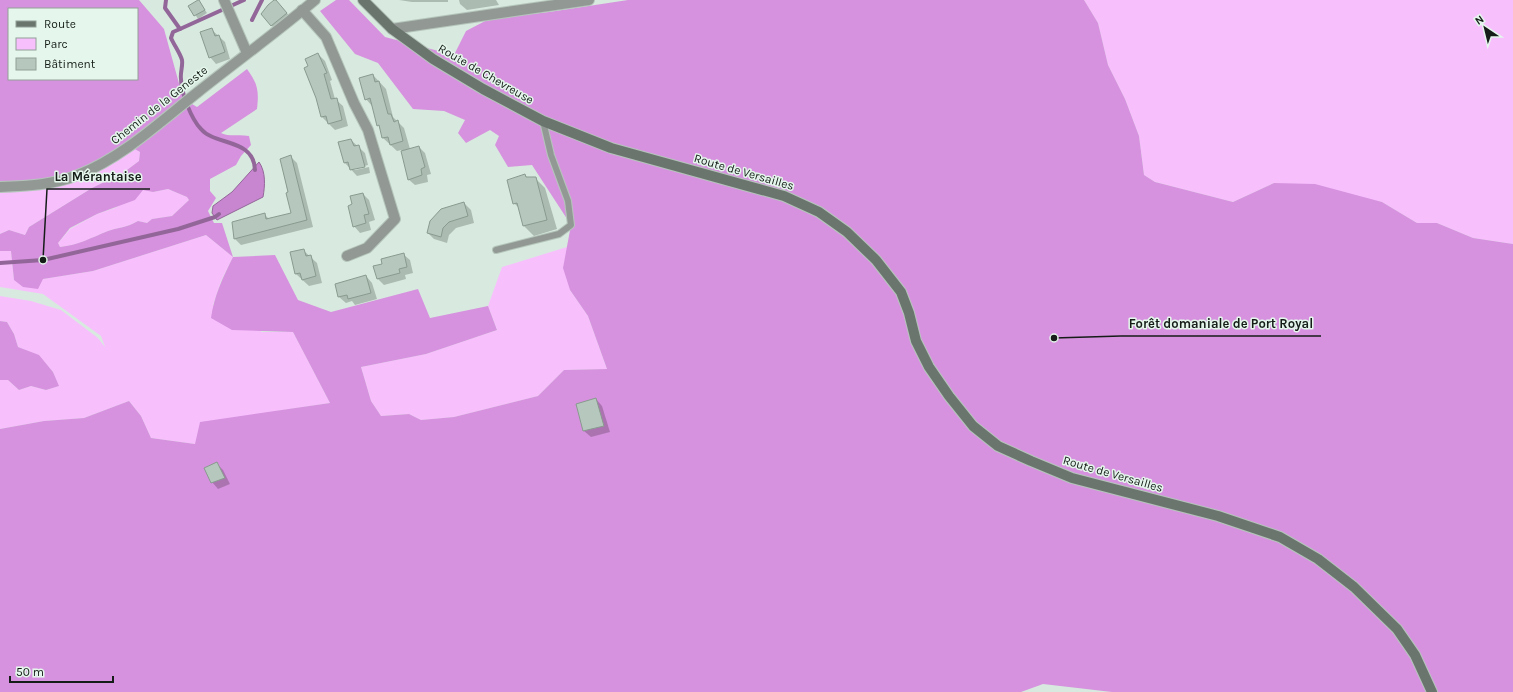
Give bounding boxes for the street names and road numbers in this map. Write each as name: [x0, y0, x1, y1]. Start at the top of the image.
street label: Route de Chevreuse: [436, 41, 536, 107]
street label: Chemin de la Geneste: [108, 63, 210, 147]
street label: Route de Versailles: [692, 151, 796, 193]
street label: Route de Versailles: [1061, 453, 1165, 495]

